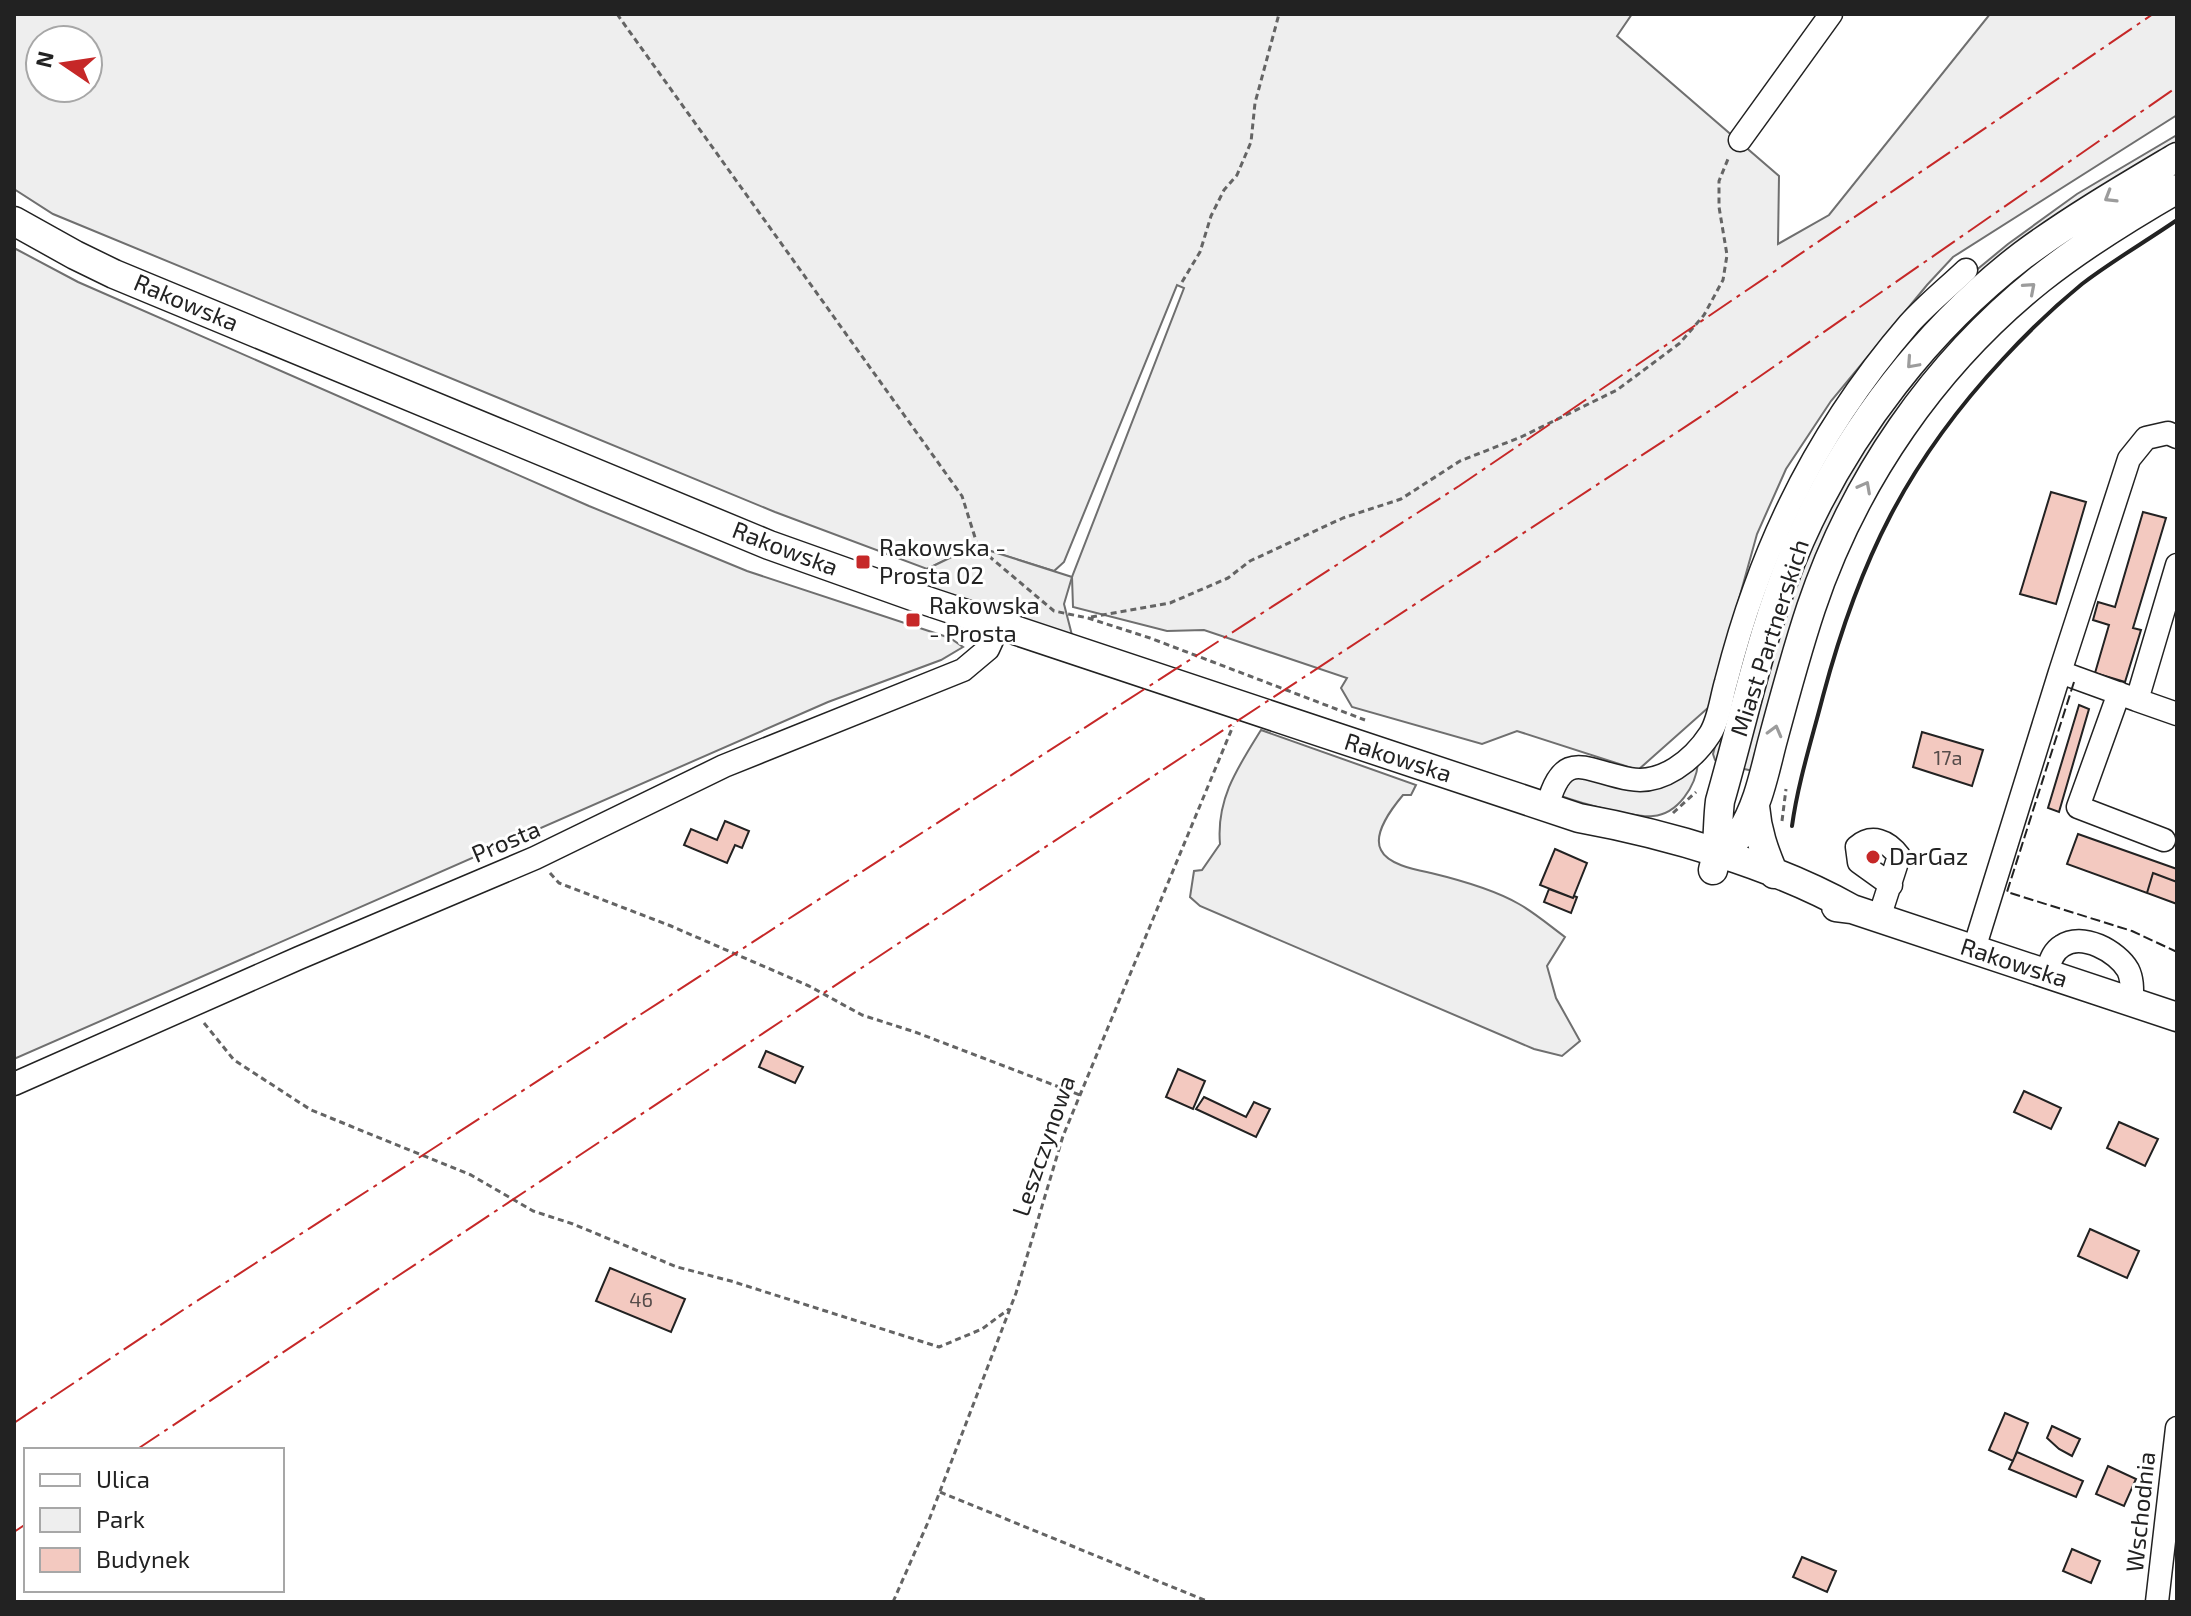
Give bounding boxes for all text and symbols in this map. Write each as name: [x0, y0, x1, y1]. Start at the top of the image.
north arrow: [24, 24, 104, 104]
text: N: [29, 49, 58, 70]
one-way arrow: [2104, 187, 2119, 203]
street label: Rakowska: [130, 267, 243, 337]
one-way arrow: [2020, 283, 2035, 298]
one-way arrow: [1907, 354, 1921, 369]
one-way arrow: [1855, 482, 1871, 496]
street label: Rakowska: [729, 514, 842, 581]
place label: Rakowska - Prosta 02: [879, 532, 1006, 589]
street label: Miast Partnerskich: [1723, 535, 1814, 740]
marker: Rakowska - Prosta 02: [854, 553, 872, 571]
place label: Rakowska - Prosta: [929, 590, 1040, 647]
marker: Rakowska - Prosta: [904, 611, 922, 629]
one-way arrow: [1766, 724, 1783, 738]
street label: Rakowska: [1341, 726, 1456, 787]
house number: 17a: [1933, 745, 1963, 769]
street label: Prosta: [467, 813, 544, 868]
place label: DarGaz: [1889, 841, 1968, 870]
marker: DarGaz: [1864, 848, 1882, 866]
street label: Rakowska: [1957, 931, 2072, 992]
street label: Leszczynowa: [1005, 1071, 1080, 1220]
house number: 46: [629, 1287, 653, 1311]
legend: [24, 1448, 284, 1592]
street label: Wschodnia: [2119, 1450, 2160, 1573]
text: Ulica: [96, 1464, 150, 1493]
text: Park: [96, 1504, 145, 1533]
text: Budynek: [96, 1544, 190, 1573]

